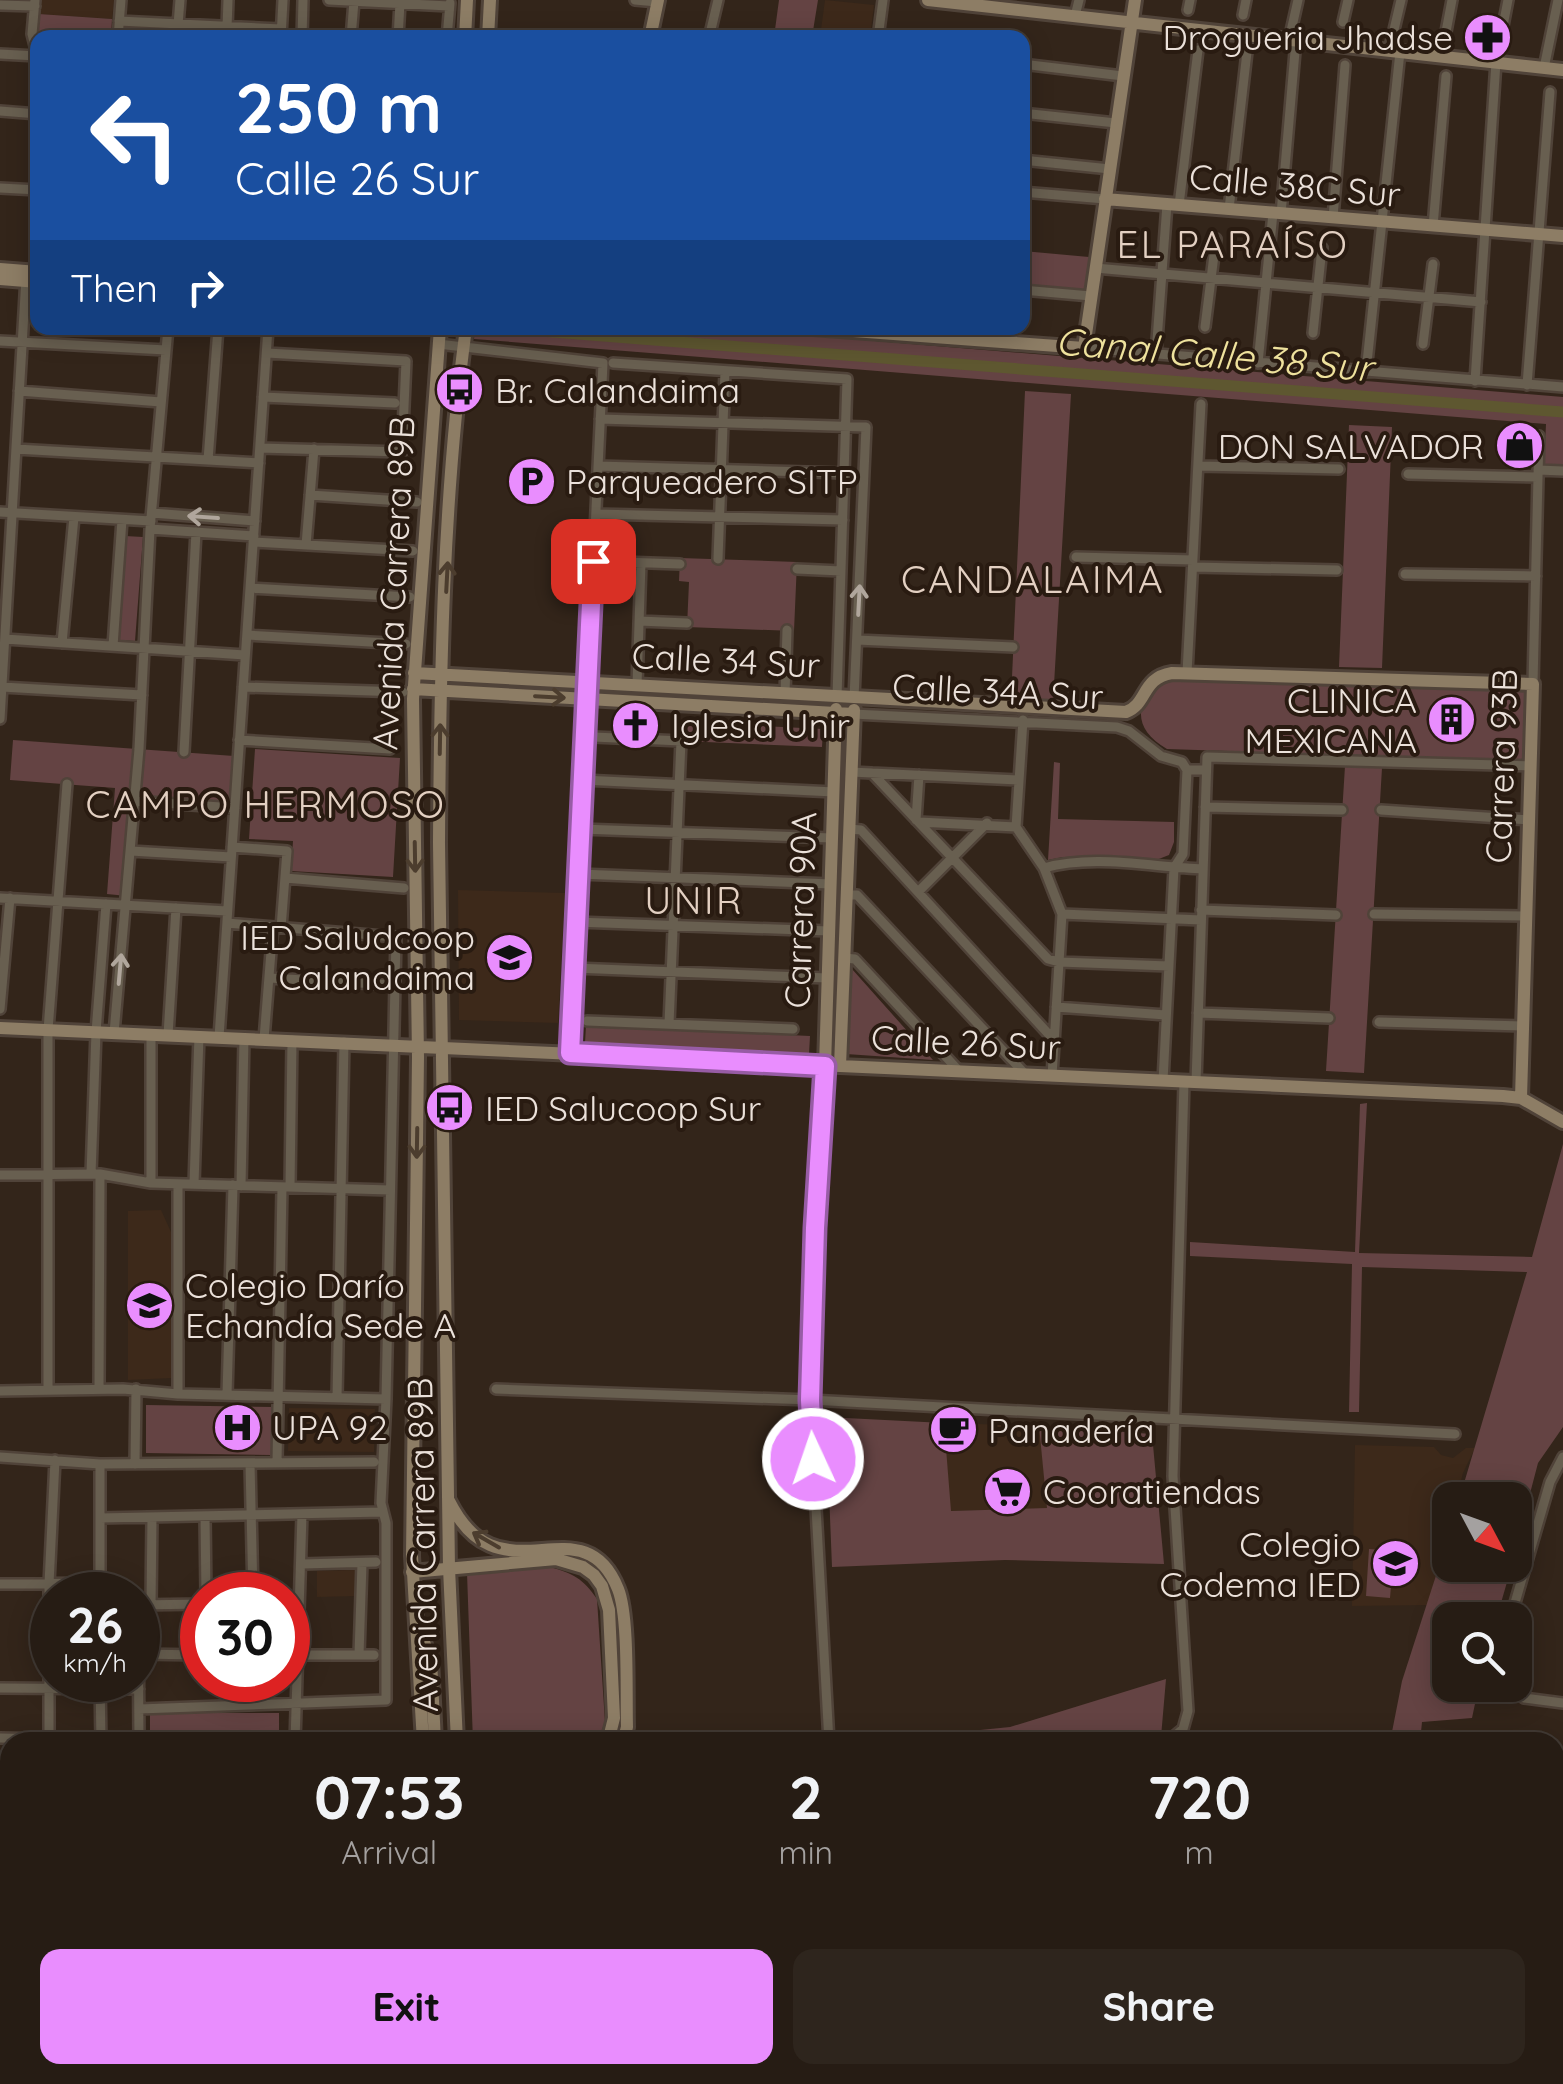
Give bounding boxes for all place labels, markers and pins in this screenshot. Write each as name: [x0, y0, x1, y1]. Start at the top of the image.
pharmacy icon: Drogueria Jhadse: [1462, 11, 1514, 63]
place label: Drogueria Jhadse: [1162, 15, 1453, 59]
bus stop icon: Br. Calandaima: [434, 364, 486, 416]
place label: Br. Calandaima: [495, 368, 740, 412]
shop icon: DON SALVADOR: [1493, 420, 1545, 472]
place label: DON SALVADOR: [1218, 424, 1484, 468]
parking icon: Parqueadero SITP: [505, 455, 557, 507]
place label: Parqueadero SITP: [566, 459, 858, 503]
pin: [551, 519, 636, 604]
place label: CLINICA MEXICANA: [1245, 678, 1417, 762]
building icon: CLINICA MEXICANA: [1426, 694, 1478, 746]
church icon: Iglesia Unir: [610, 699, 662, 751]
place label: Iglesia Unir: [671, 703, 850, 747]
place label: IED Saludcoop Calandaima: [240, 915, 475, 999]
school or university icon: IED Saludcoop Calandaima: [484, 931, 536, 983]
bus stop icon: IED Salucoop Sur: [424, 1082, 476, 1134]
place label: IED Salucoop Sur: [485, 1086, 761, 1130]
place label: Colegio Darío Echandía Sede A: [185, 1263, 456, 1347]
school or university icon: Colegio Darío Echandía Sede A: [124, 1279, 176, 1331]
hospital icon: UPA 92: [211, 1401, 263, 1453]
cafe icon: Panadería: [927, 1404, 979, 1456]
place label: UPA 92: [272, 1405, 388, 1449]
place label: Panadería: [988, 1408, 1155, 1452]
supermarket icon: Cooratiendas: [982, 1465, 1034, 1517]
place label: Cooratiendas: [1043, 1469, 1261, 1513]
place label: Colegio Codema IED: [1160, 1522, 1361, 1606]
school or university icon: Colegio Codema IED: [1370, 1538, 1422, 1590]

